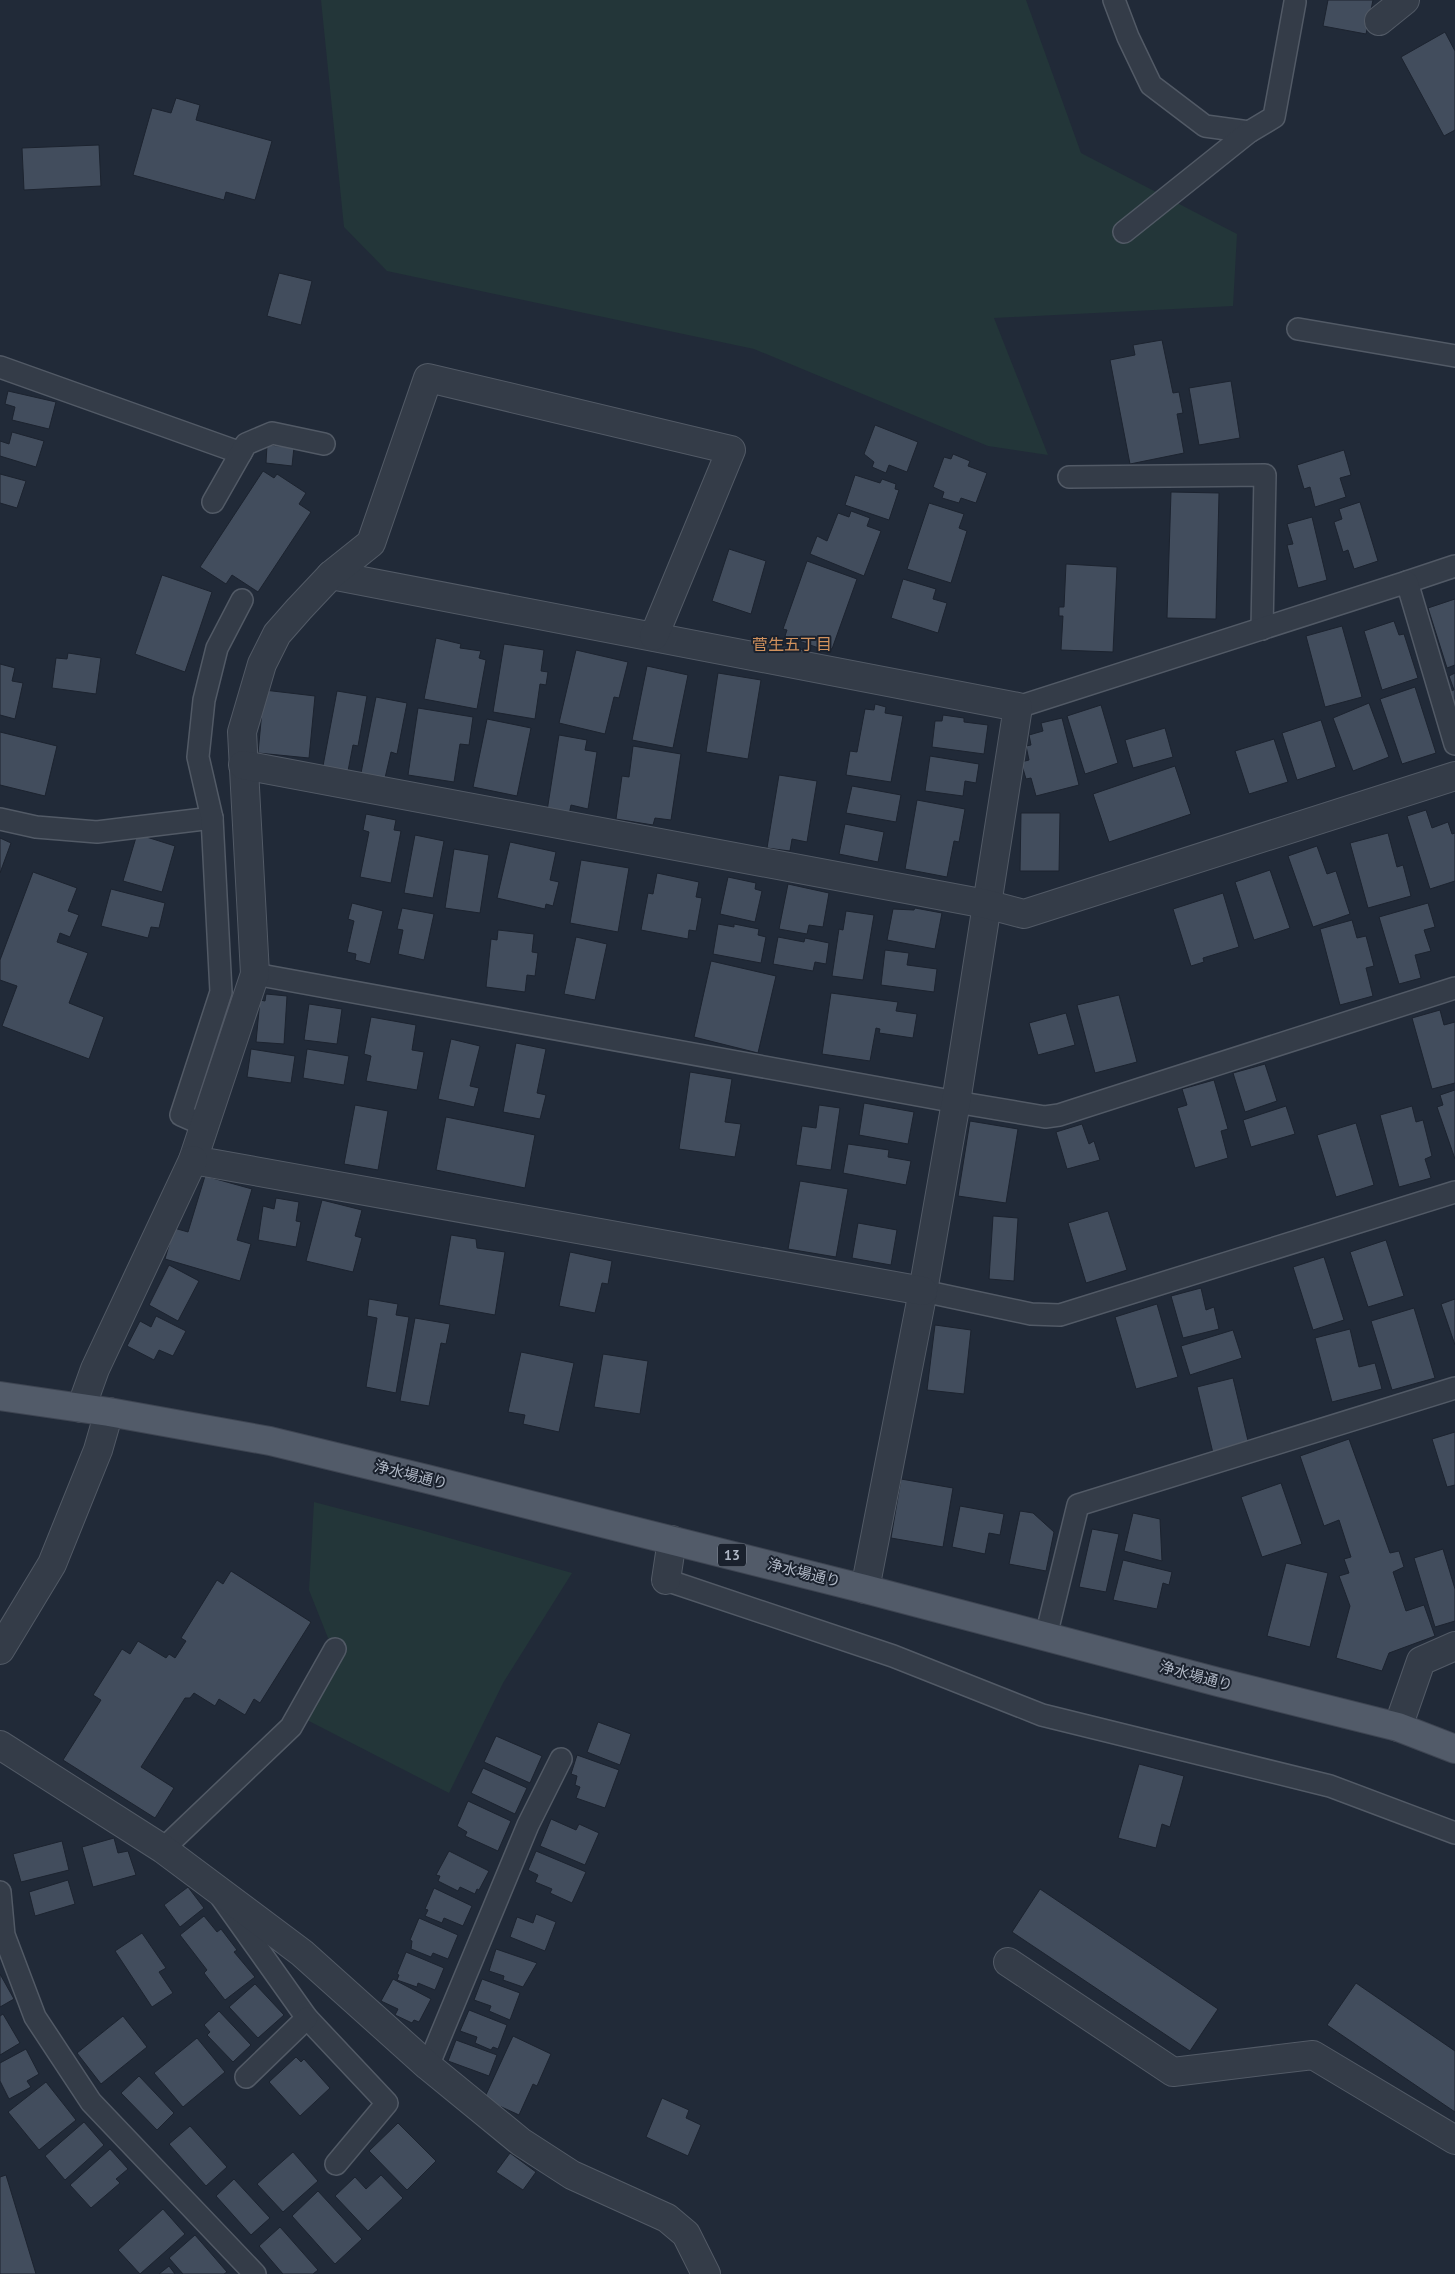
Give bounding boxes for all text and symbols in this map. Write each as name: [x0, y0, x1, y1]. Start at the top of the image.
district label: 菅生五丁目: [752, 634, 832, 654]
street label: 浄水場通り: [372, 1456, 450, 1493]
road number: 13: [718, 1544, 746, 1566]
street label: 浄水場通り: [765, 1554, 843, 1591]
street label: 浄水場通り: [1157, 1657, 1235, 1694]

